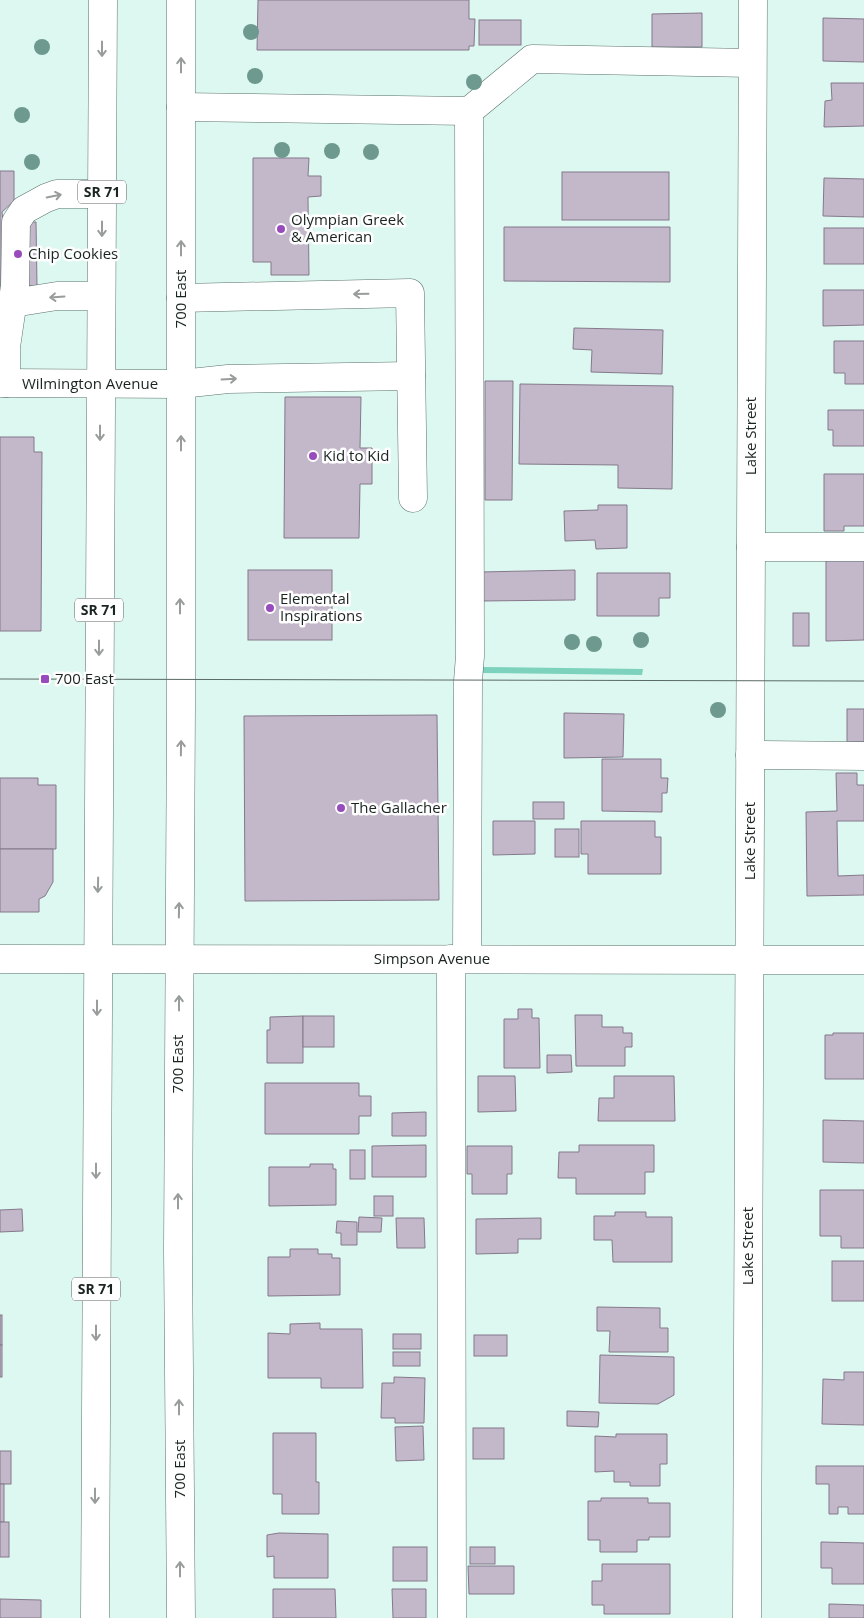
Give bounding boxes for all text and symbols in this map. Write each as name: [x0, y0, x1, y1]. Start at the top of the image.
one-way arrow: [97, 40, 107, 56]
one-way arrow: [176, 58, 186, 74]
road number: SR 71: [78, 180, 126, 203]
one-way arrow: [46, 191, 62, 200]
place label: Olympian Greek & American: [291, 209, 404, 246]
one-way arrow: [97, 220, 107, 236]
marker: Olympian Greek & American: [275, 223, 287, 235]
one-way arrow: [176, 240, 186, 256]
place label: Chip Cookies: [28, 243, 118, 263]
marker: Chip Cookies: [12, 248, 24, 260]
street label: 700 East: [170, 270, 190, 328]
one-way arrow: [354, 289, 370, 299]
one-way arrow: [49, 292, 65, 301]
street label: Wilmington Avenue: [22, 373, 158, 393]
one-way arrow: [221, 375, 237, 384]
street label: Lake Street: [740, 397, 760, 475]
one-way arrow: [96, 424, 105, 440]
one-way arrow: [176, 435, 186, 452]
place label: Kid to Kid: [323, 445, 389, 465]
marker: Kid to Kid: [307, 450, 319, 462]
place label: Elemental Inspirations: [280, 588, 362, 625]
road number: SR 71: [75, 598, 123, 622]
one-way arrow: [175, 598, 185, 614]
marker: Elemental Inspirations: [264, 602, 276, 614]
one-way arrow: [94, 639, 104, 655]
place label: 700 East: [55, 668, 114, 688]
marker: 700 East: [39, 673, 51, 685]
one-way arrow: [176, 740, 186, 756]
place label: The Gallacher: [351, 797, 447, 817]
marker: The Gallacher: [335, 802, 347, 814]
street label: Lake Street: [739, 802, 759, 880]
one-way arrow: [93, 876, 103, 893]
one-way arrow: [174, 902, 184, 918]
street label: Simpson Avenue: [374, 948, 490, 968]
one-way arrow: [174, 995, 184, 1012]
one-way arrow: [92, 1000, 102, 1016]
street label: 700 East: [167, 1035, 187, 1093]
one-way arrow: [91, 1162, 101, 1178]
one-way arrow: [173, 1193, 183, 1209]
street label: Lake Street: [737, 1207, 757, 1285]
road number: SR 71: [72, 1278, 120, 1300]
one-way arrow: [91, 1324, 101, 1341]
one-way arrow: [174, 1399, 184, 1416]
street label: 700 East: [169, 1440, 189, 1498]
one-way arrow: [90, 1487, 100, 1503]
one-way arrow: [175, 1562, 185, 1578]

